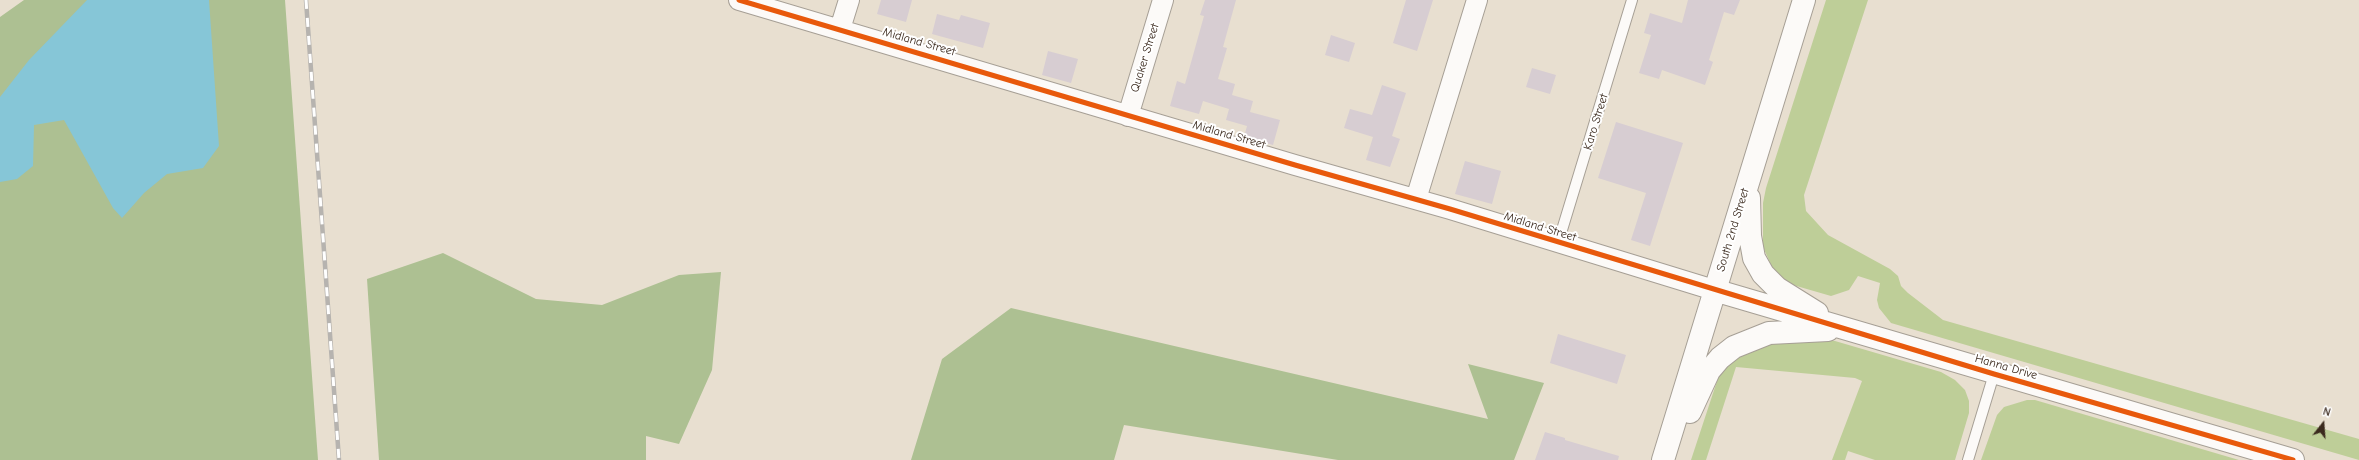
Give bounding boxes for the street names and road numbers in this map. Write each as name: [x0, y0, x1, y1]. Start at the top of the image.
street label: Quaker Street: [1128, 22, 1162, 94]
street label: Midland Street: [881, 25, 957, 59]
street label: Karo Street: [1581, 92, 1611, 152]
street label: Midland Street: [1191, 118, 1267, 152]
street label: South 2nd Street: [1713, 187, 1753, 273]
street label: Midland Street: [1502, 209, 1578, 245]
street label: Hanna Drive: [1973, 351, 2039, 383]

